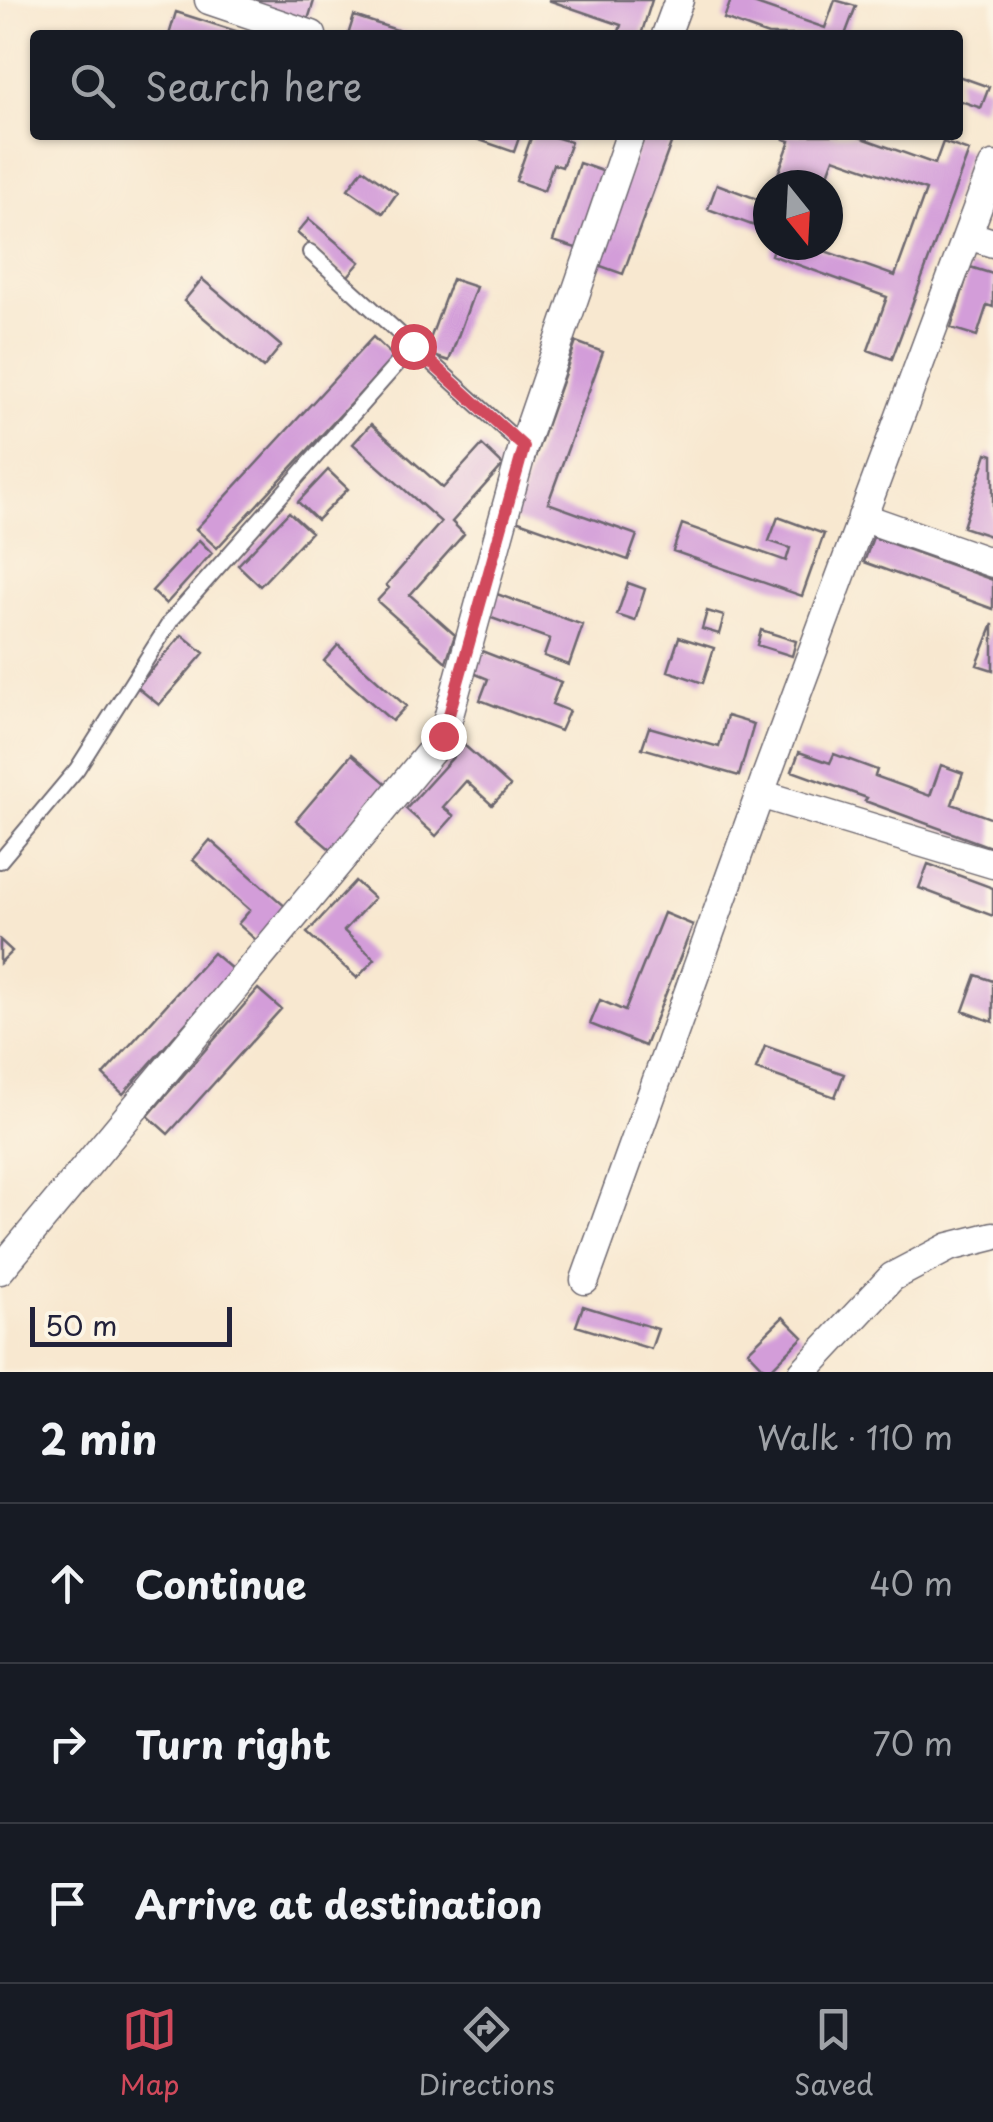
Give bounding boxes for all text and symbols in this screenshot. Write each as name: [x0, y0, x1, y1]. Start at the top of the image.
search box: [30, 30, 963, 140]
text: Search here: [145, 57, 362, 114]
icon: search: [65, 58, 120, 113]
north arrow: [753, 170, 843, 260]
route start: [391, 324, 437, 370]
route end: [421, 714, 467, 760]
scale bar: [30, 1302, 232, 1346]
text: 50 m: [45, 1303, 118, 1346]
text: 2 min: [40, 1406, 157, 1469]
text: Walk · 110 m: [757, 1413, 953, 1461]
text: Continue: [135, 1555, 306, 1612]
icon: ahead: [40, 1556, 95, 1611]
text: 40 m: [869, 1559, 953, 1607]
text: Turn right: [135, 1715, 331, 1772]
icon: right: [40, 1716, 95, 1771]
text: 70 m: [873, 1719, 953, 1767]
text: Arrive at destination: [135, 1875, 543, 1932]
icon: arrive: [40, 1876, 95, 1931]
tab: Map: [120, 2002, 179, 2105]
tab: Directions: [419, 2002, 555, 2105]
tab: Saved: [794, 2002, 873, 2105]

